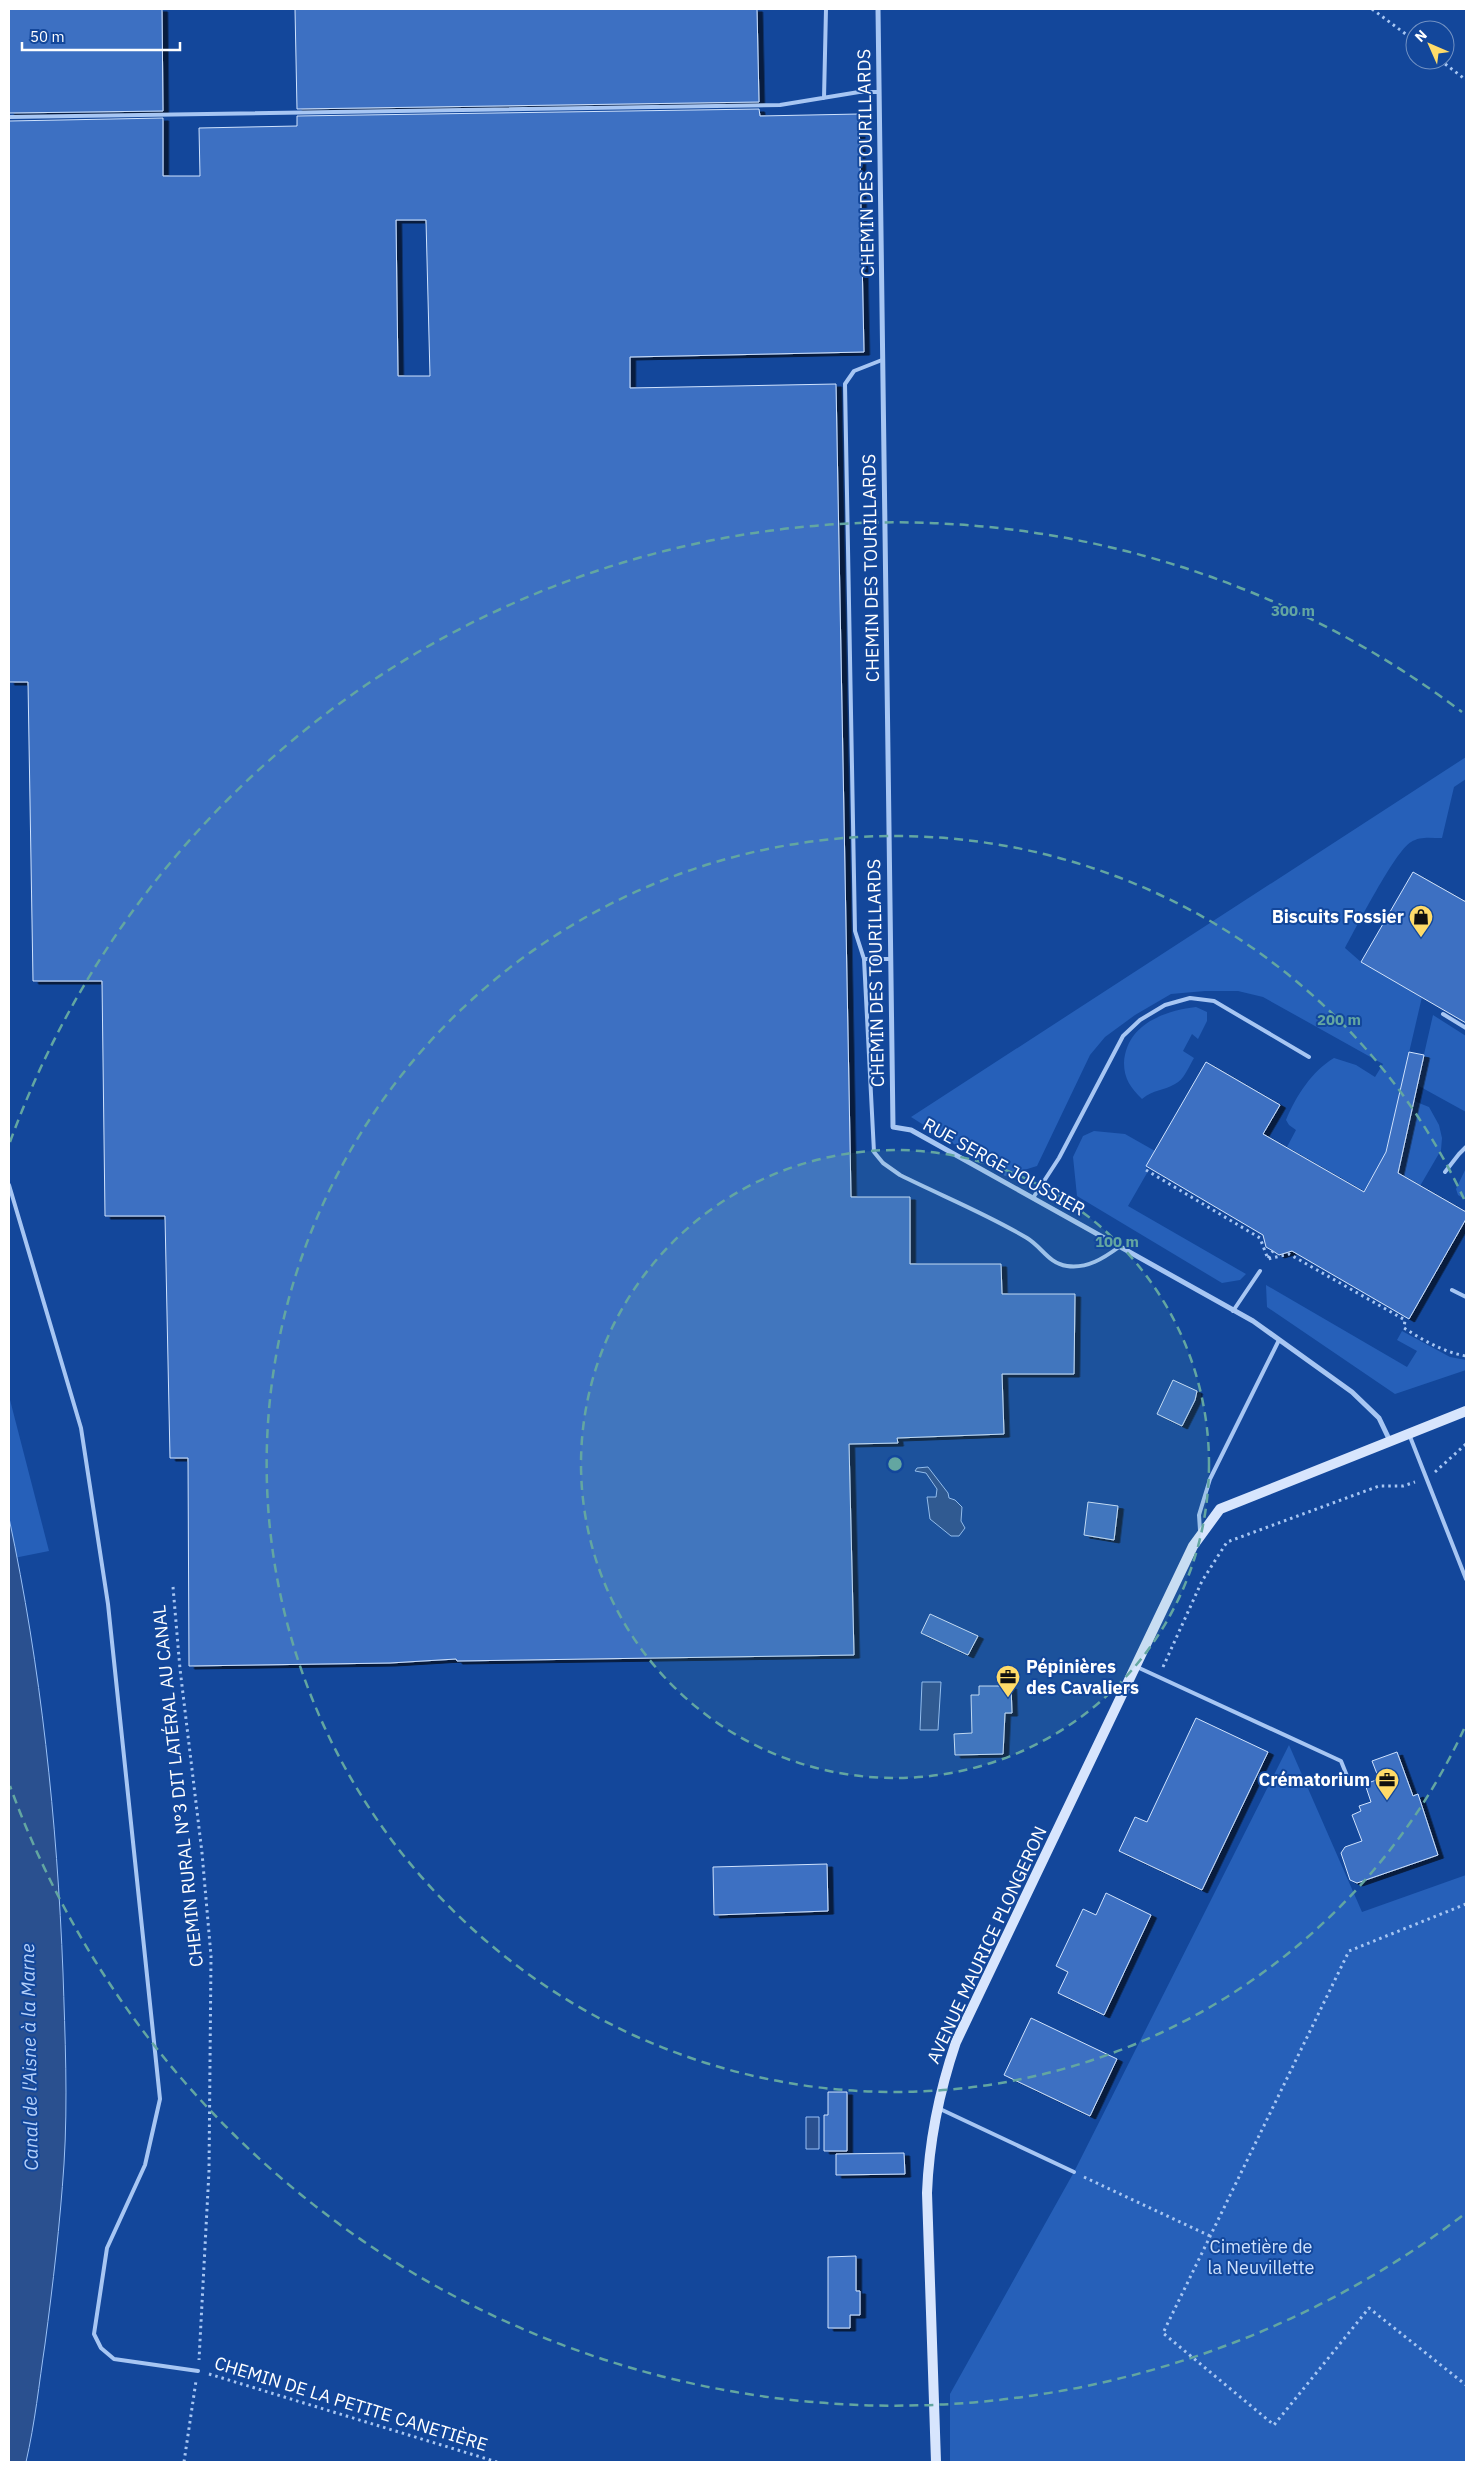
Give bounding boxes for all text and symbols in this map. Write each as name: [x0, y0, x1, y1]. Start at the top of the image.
scale bar: [22, 20, 180, 52]
north arrow: [1405, 20, 1455, 70]
text: N: [1411, 26, 1431, 46]
text: 50 m: [30, 27, 65, 46]
street label: CHEMIN DES TOURILLARDS: [852, 49, 879, 277]
street label: CHEMIN DES TOURILLARDS: [857, 454, 884, 682]
text: 300 m: [1271, 601, 1315, 620]
street label: CHEMIN DES TOURILLARDS: [862, 859, 889, 1087]
shop icon: Biscuits Fossier: [1408, 904, 1434, 938]
place label: Biscuits Fossier: [1272, 905, 1404, 928]
text: 200 m: [1317, 1010, 1361, 1029]
street label: RUE SERGE JOUSSIER: [919, 1112, 1089, 1221]
text: 100 m: [1095, 1232, 1139, 1251]
centre of rings: [886, 1455, 904, 1473]
street label: CHEMIN RURAL N°3 DIT LATÉRAL AU CANAL: [147, 1604, 208, 1968]
place label: Pépinières des Cavaliers: [1026, 1655, 1139, 1699]
office icon: Pépinières des Cavaliers: [995, 1664, 1021, 1698]
office icon: Crématorium: [1374, 1767, 1400, 1801]
place label: Crématorium: [1259, 1768, 1370, 1791]
street label: AVENUE MAURICE PLONGERON: [921, 1822, 1052, 2067]
water label: Canal de l'Aisne à la Marne: [15, 1943, 43, 2171]
park label: Cimetière de la Neuvillette: [1208, 2235, 1315, 2279]
street label: CHEMIN DE LA PETITE CANETIÈRE: [212, 2351, 491, 2456]

